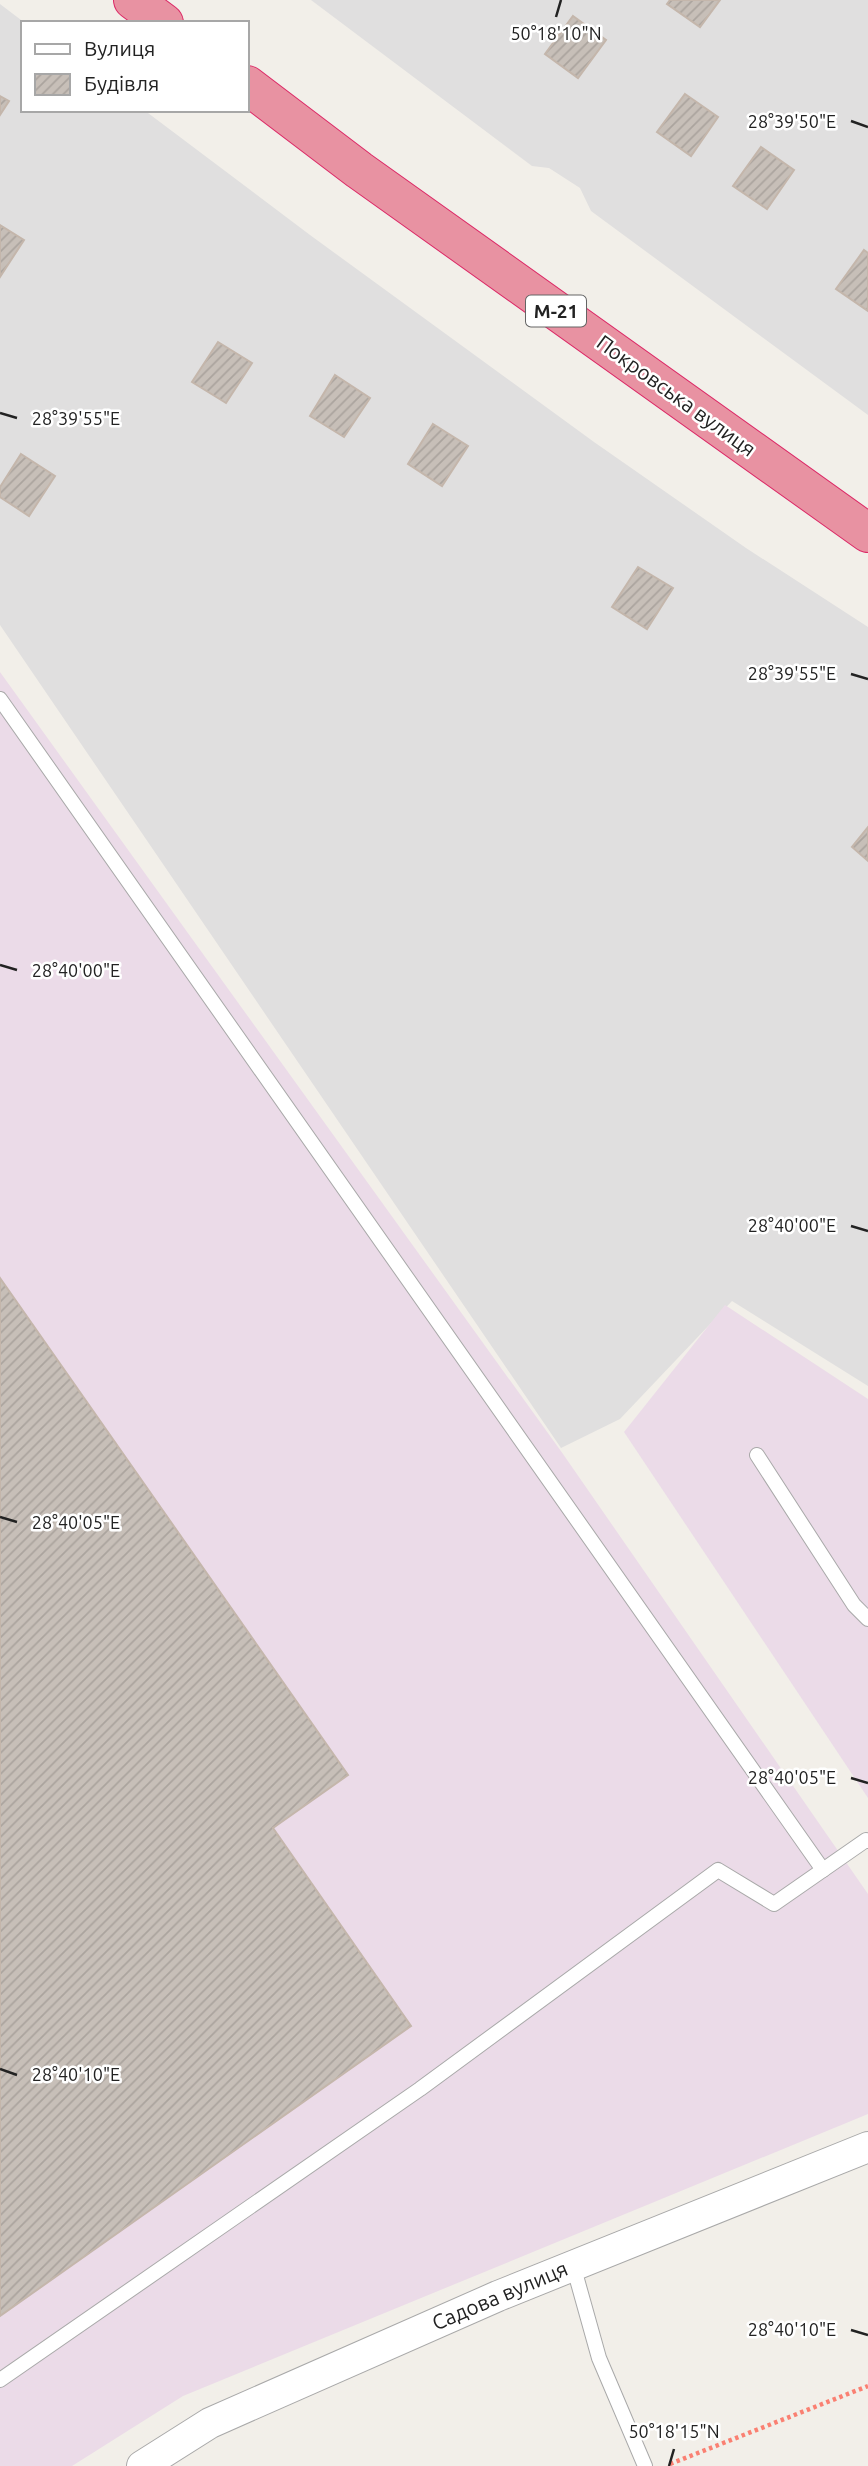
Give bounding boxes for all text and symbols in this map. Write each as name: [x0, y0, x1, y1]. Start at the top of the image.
legend: [21, 21, 248, 112]
text: 50°18'10"N: [510, 23, 602, 43]
text: Вулиця: [84, 36, 155, 60]
text: Будівля: [84, 71, 159, 95]
text: 28°39'50"E: [748, 111, 836, 131]
road number: М-21: [526, 296, 586, 326]
street label: Покровська вулиця: [593, 330, 761, 461]
text: 28°39'55"E: [32, 408, 120, 428]
text: 28°39'55"E: [748, 663, 836, 683]
text: 28°40'00"E: [32, 960, 120, 980]
text: 28°40'00"E: [748, 1215, 836, 1235]
text: 28°40'05"E: [32, 1512, 120, 1532]
text: 28°40'05"E: [748, 1767, 836, 1787]
text: 28°40'10"E: [32, 2064, 120, 2084]
street label: Садова вулиця: [428, 2256, 571, 2334]
text: 28°40'10"E: [748, 2319, 836, 2339]
text: 50°18'15"N: [628, 2421, 720, 2441]

